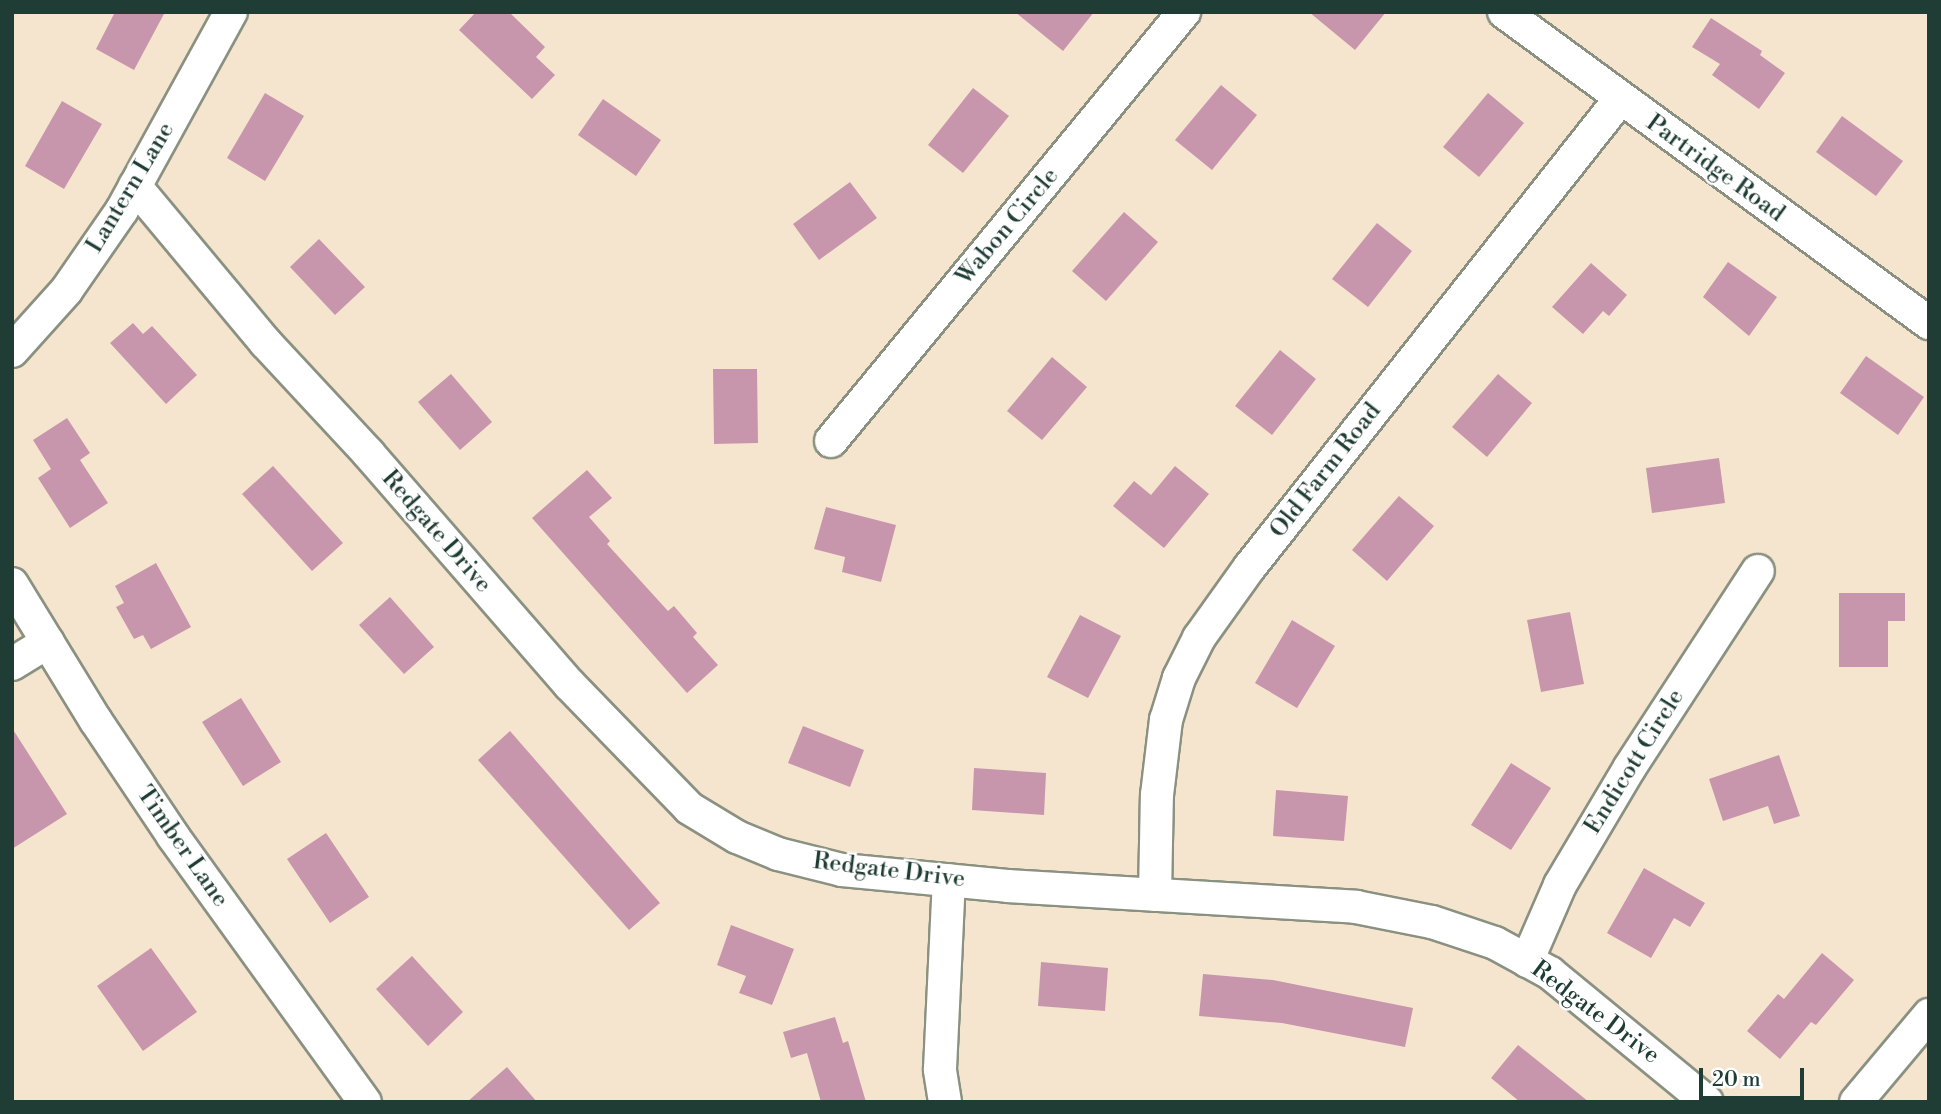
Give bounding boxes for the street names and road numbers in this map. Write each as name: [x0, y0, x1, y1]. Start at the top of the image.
street label: Partridge Road: [1640, 109, 1790, 229]
street label: Lantern Lane: [81, 117, 181, 259]
street label: Wabon Circle: [951, 162, 1065, 292]
street label: Old Farm Road: [1264, 398, 1388, 544]
street label: Redgate Drive: [375, 465, 497, 599]
street label: Endicott Circle: [1579, 684, 1691, 840]
street label: Timber Lane: [130, 781, 234, 913]
street label: Redgate Drive: [811, 847, 967, 895]
street label: Redgate Drive: [1525, 955, 1665, 1071]

